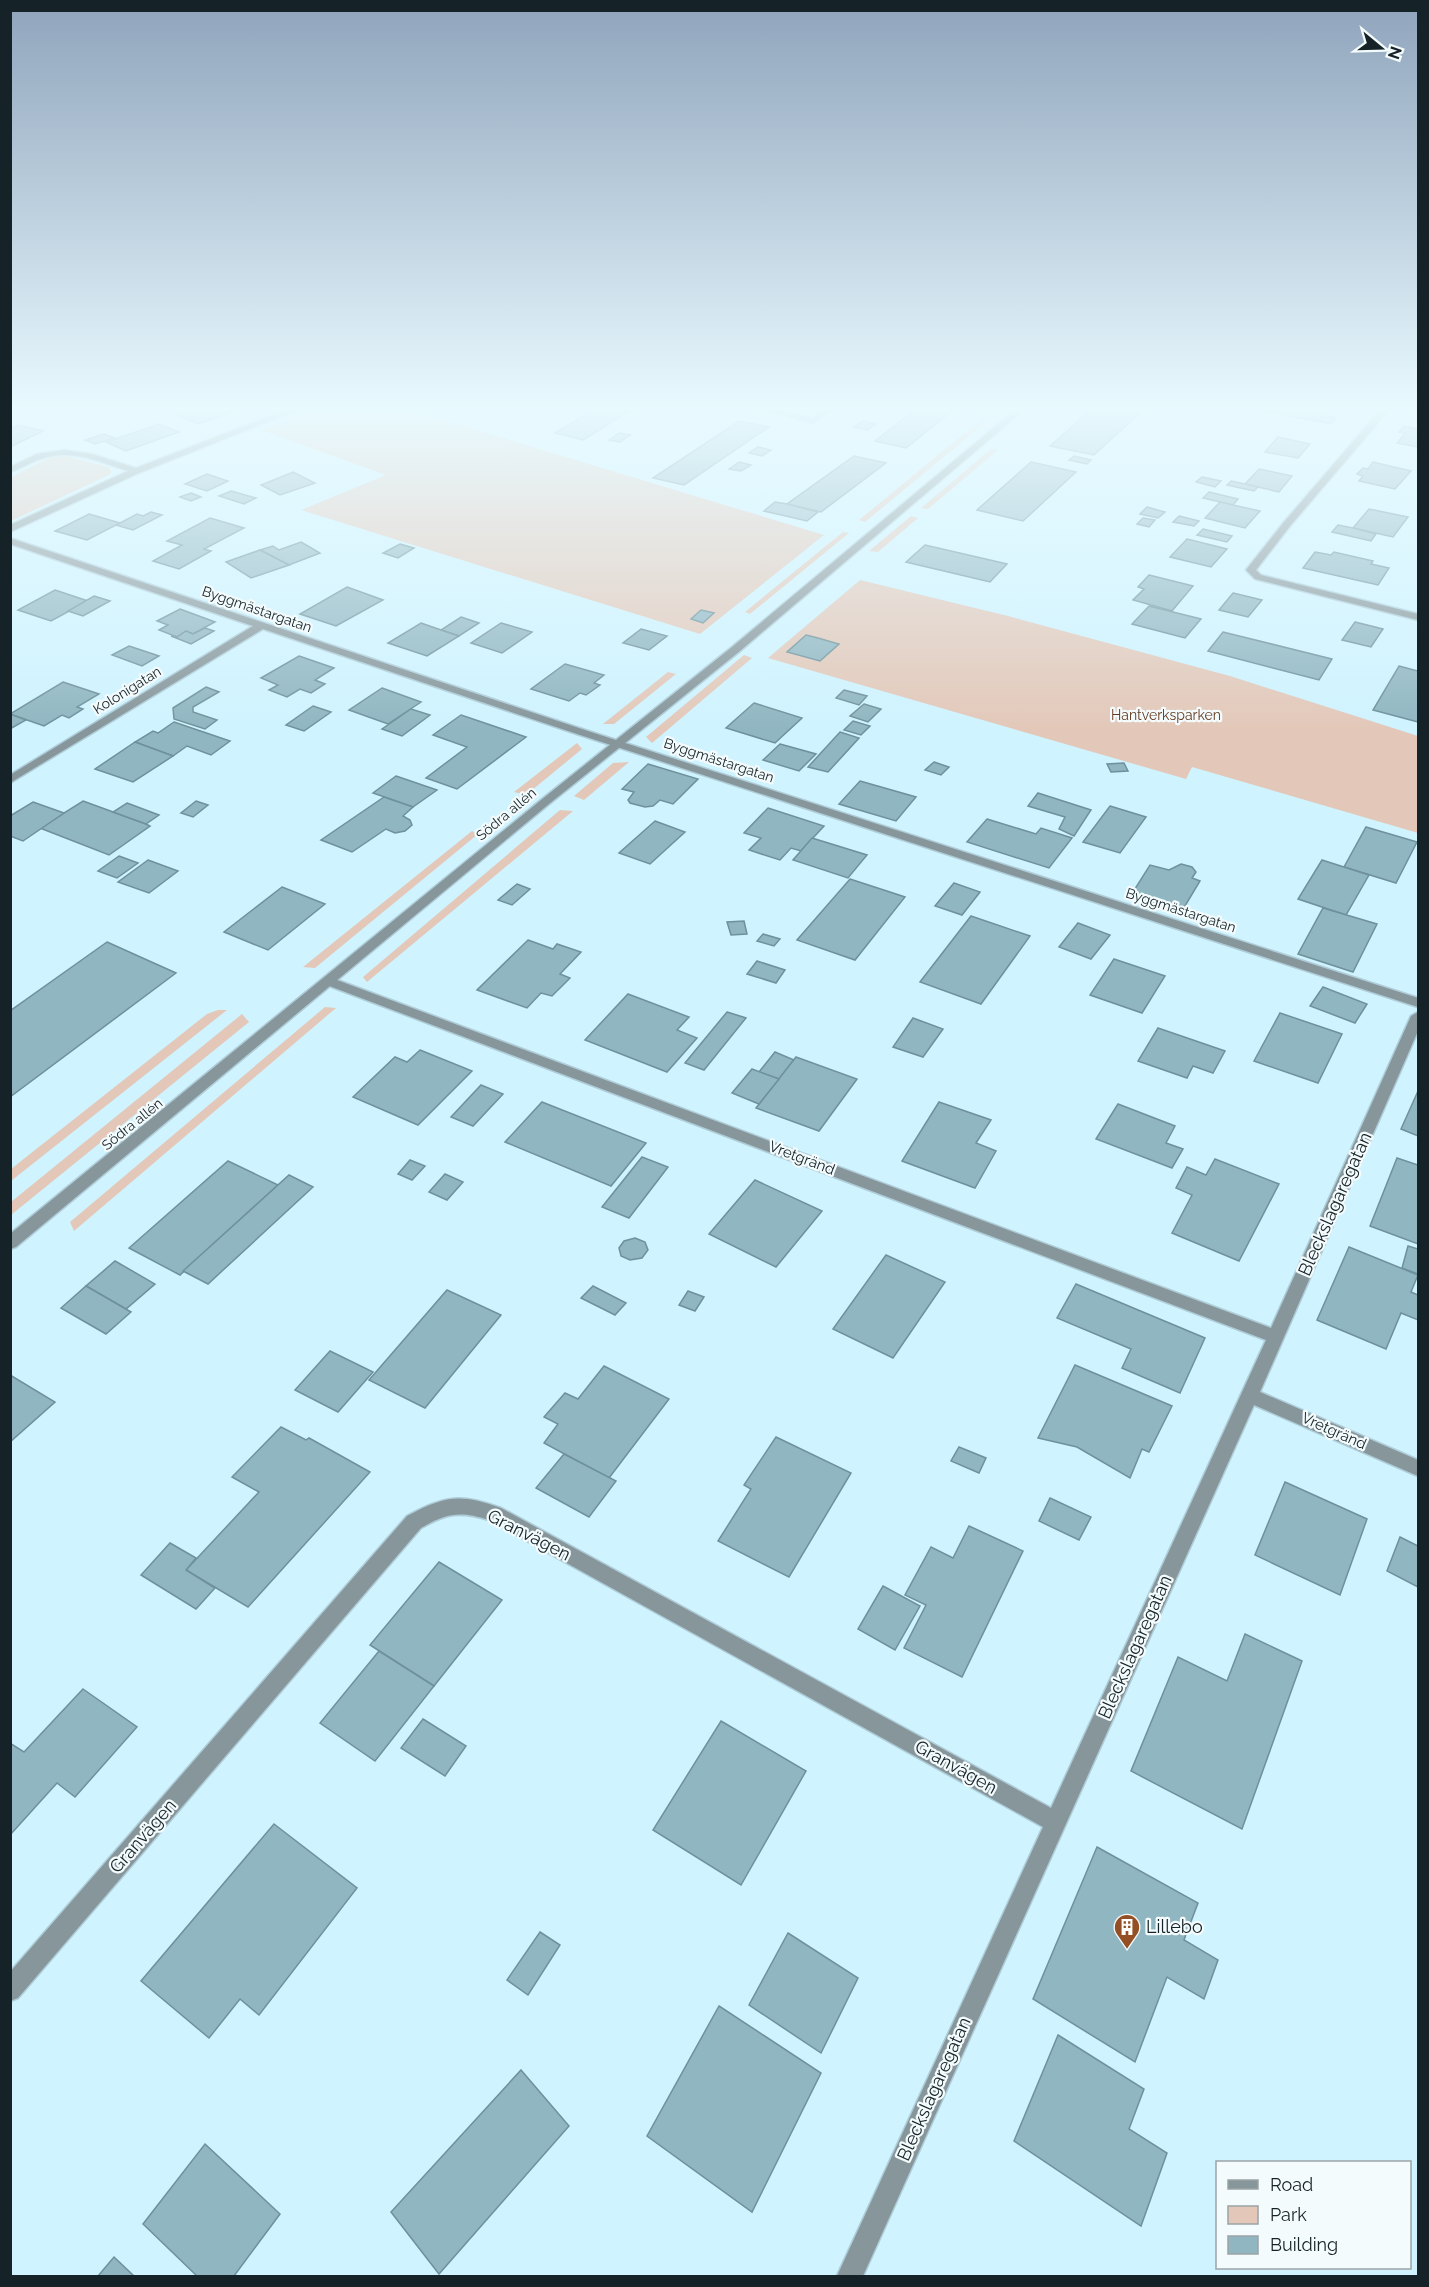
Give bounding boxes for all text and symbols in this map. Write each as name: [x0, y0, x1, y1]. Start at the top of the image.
north arrow: [1351, 18, 1411, 78]
text: N: [1384, 44, 1406, 62]
street label: Byggmästargatan: [200, 583, 314, 635]
street label: Kolonigatan: [90, 663, 164, 717]
park label: Hantverksparken: [1111, 707, 1221, 723]
street label: Byggmästargatan: [662, 735, 776, 785]
street label: Södra allén: [473, 784, 539, 844]
street label: Byggmästargatan: [1124, 885, 1238, 935]
street label: Södra allén: [99, 1095, 165, 1153]
street label: Bleckslagaregatan: [1293, 1129, 1376, 1279]
street label: Vretgränd: [767, 1137, 837, 1179]
street label: Vretgränd: [1299, 1409, 1369, 1453]
street label: Granvägen: [484, 1505, 574, 1564]
street label: Bleckslagaregatan: [1093, 1572, 1176, 1722]
street label: Granvägen: [912, 1735, 1001, 1798]
street label: Granvägen: [105, 1795, 180, 1877]
building icon: Lillebo: [1112, 1912, 1142, 1950]
place label: Lillebo: [1146, 1916, 1203, 1937]
street label: Bleckslagaregatan: [892, 2014, 975, 2164]
legend: [1216, 2161, 1411, 2269]
text: Road: [1270, 2174, 1313, 2195]
text: Park: [1270, 2204, 1307, 2225]
text: Building: [1270, 2234, 1338, 2255]

